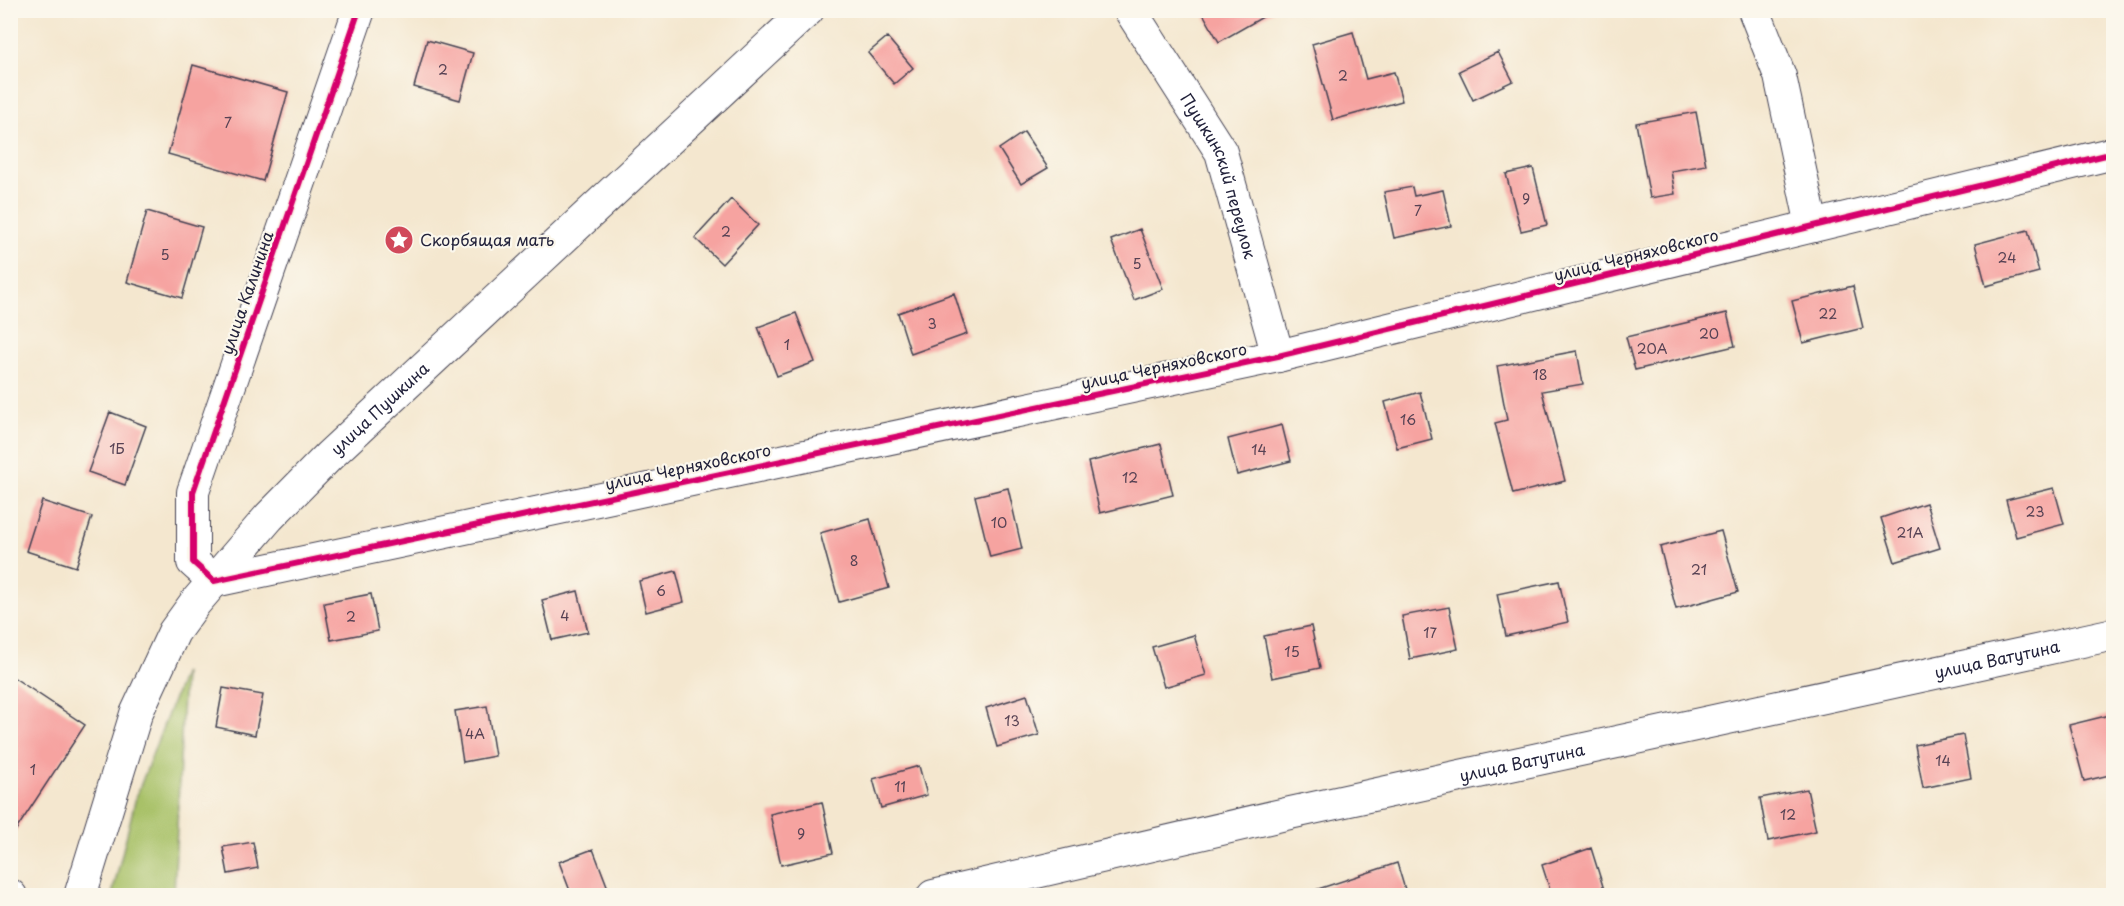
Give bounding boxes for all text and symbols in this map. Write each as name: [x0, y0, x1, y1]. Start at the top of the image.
house number: 2: [438, 59, 448, 80]
house number: 2: [1338, 65, 1348, 86]
street label: Пушкинский переулок: [1175, 88, 1263, 262]
house number: 7: [224, 112, 232, 133]
house number: 9: [1522, 188, 1530, 209]
house number: 7: [1414, 200, 1422, 221]
house number: 2: [721, 221, 731, 242]
street label: улица Черняховского: [1551, 222, 1721, 286]
place icon: Скорбящая мать: [383, 224, 415, 256]
place label: Скорбящая мать: [420, 227, 554, 251]
street label: улица Калинина: [214, 228, 278, 358]
house number: 5: [160, 244, 170, 265]
house number: 24: [1998, 247, 2016, 268]
house number: 5: [1132, 253, 1142, 274]
house number: 22: [1819, 303, 1837, 324]
house number: 3: [927, 313, 937, 334]
house number: 20: [1699, 323, 1719, 344]
house number: 1: [784, 334, 790, 355]
street label: улица Черняховского: [1079, 336, 1249, 394]
house number: 20А: [1637, 338, 1668, 359]
street label: улица Пушкина: [324, 356, 434, 460]
house number: 18: [1532, 364, 1548, 385]
house number: 16: [1400, 409, 1416, 430]
street label: улица Черняховского: [603, 437, 773, 495]
house number: 1Б: [109, 438, 125, 459]
house number: 14: [1251, 439, 1267, 460]
house number: 12: [1122, 467, 1138, 488]
house number: 23: [2026, 501, 2044, 522]
house number: 10: [991, 512, 1007, 533]
house number: 21А: [1897, 522, 1924, 543]
house number: 8: [850, 550, 858, 571]
house number: 21: [1691, 559, 1707, 580]
house number: 6: [656, 580, 666, 601]
house number: 4: [560, 605, 570, 626]
house number: 2: [346, 606, 356, 627]
house number: 17: [1423, 622, 1437, 643]
street label: улица Ватутина: [1932, 633, 2062, 684]
house number: 15: [1284, 641, 1300, 662]
house number: 13: [1004, 710, 1020, 731]
house number: 4А: [465, 723, 485, 744]
street label: улица Ватутина: [1457, 736, 1587, 787]
house number: 14: [1935, 750, 1951, 771]
house number: 1: [30, 759, 36, 780]
house number: 11: [894, 776, 906, 797]
house number: 12: [1780, 804, 1796, 825]
house number: 9: [797, 823, 805, 844]

